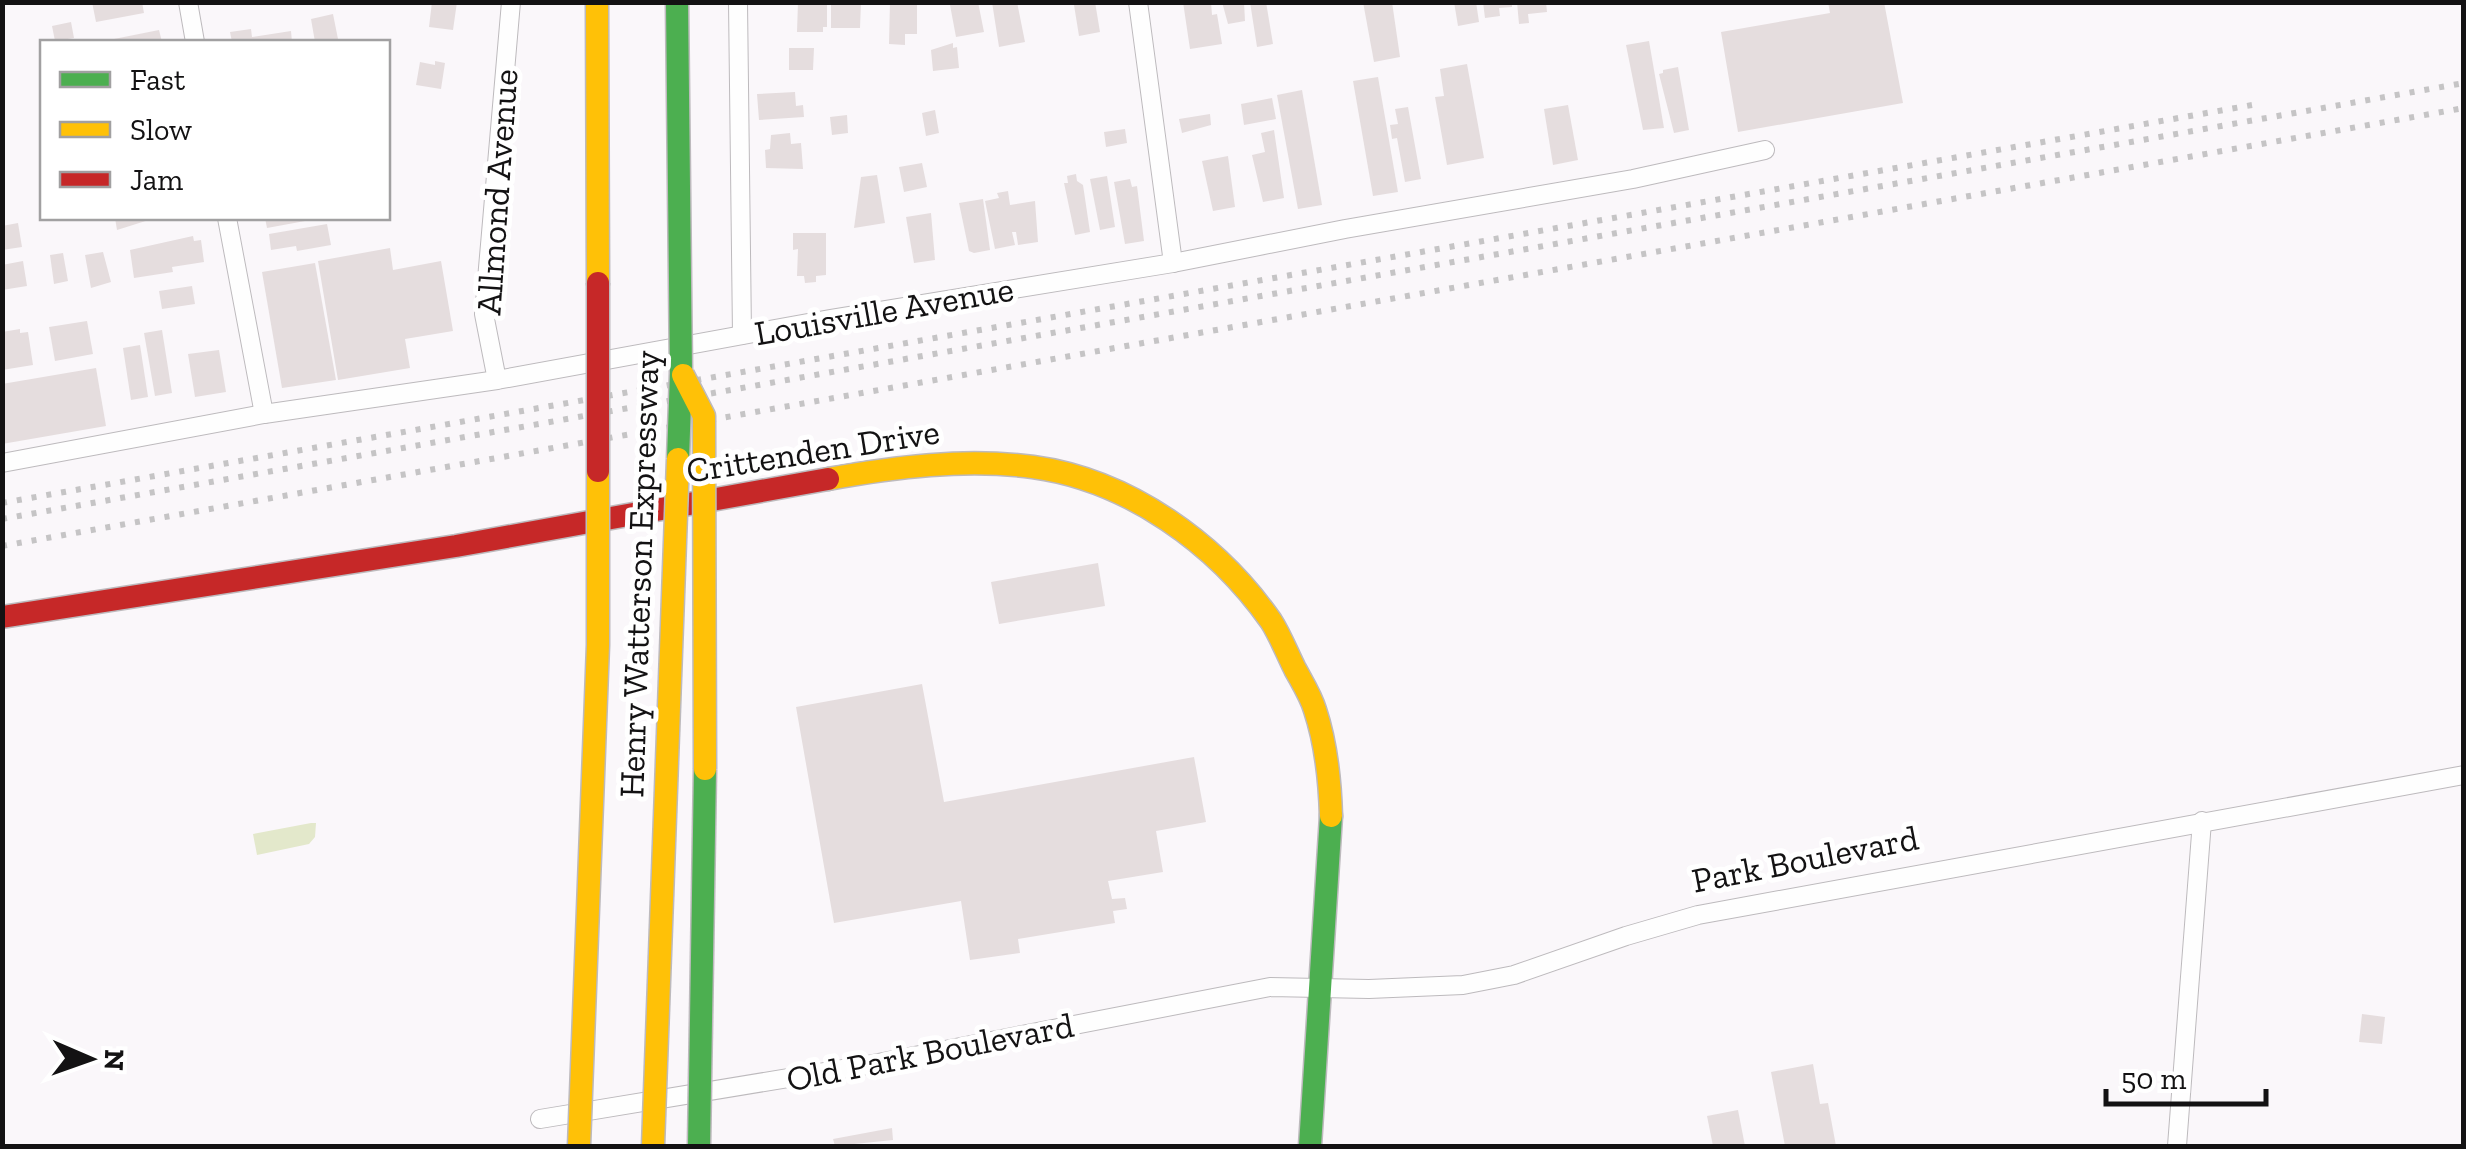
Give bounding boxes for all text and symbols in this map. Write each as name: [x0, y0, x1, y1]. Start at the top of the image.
legend: [40, 40, 390, 220]
text: Fast: [130, 62, 185, 98]
street label: Allmond Avenue: [467, 68, 527, 316]
text: Slow: [130, 112, 192, 148]
text: Jam: [130, 162, 183, 198]
street label: Louisville Avenue: [751, 268, 1017, 354]
street label: Henry Watterson Expressway: [610, 349, 668, 798]
street label: Crittenden Drive: [683, 410, 943, 492]
street label: Park Boulevard: [1688, 816, 1922, 902]
street label: Old Park Boulevard: [783, 1004, 1077, 1100]
north arrow: [40, 1009, 140, 1109]
scale bar: [2106, 1044, 2266, 1106]
text: N: [98, 1049, 131, 1071]
text: 50 m: [2121, 1061, 2186, 1097]

